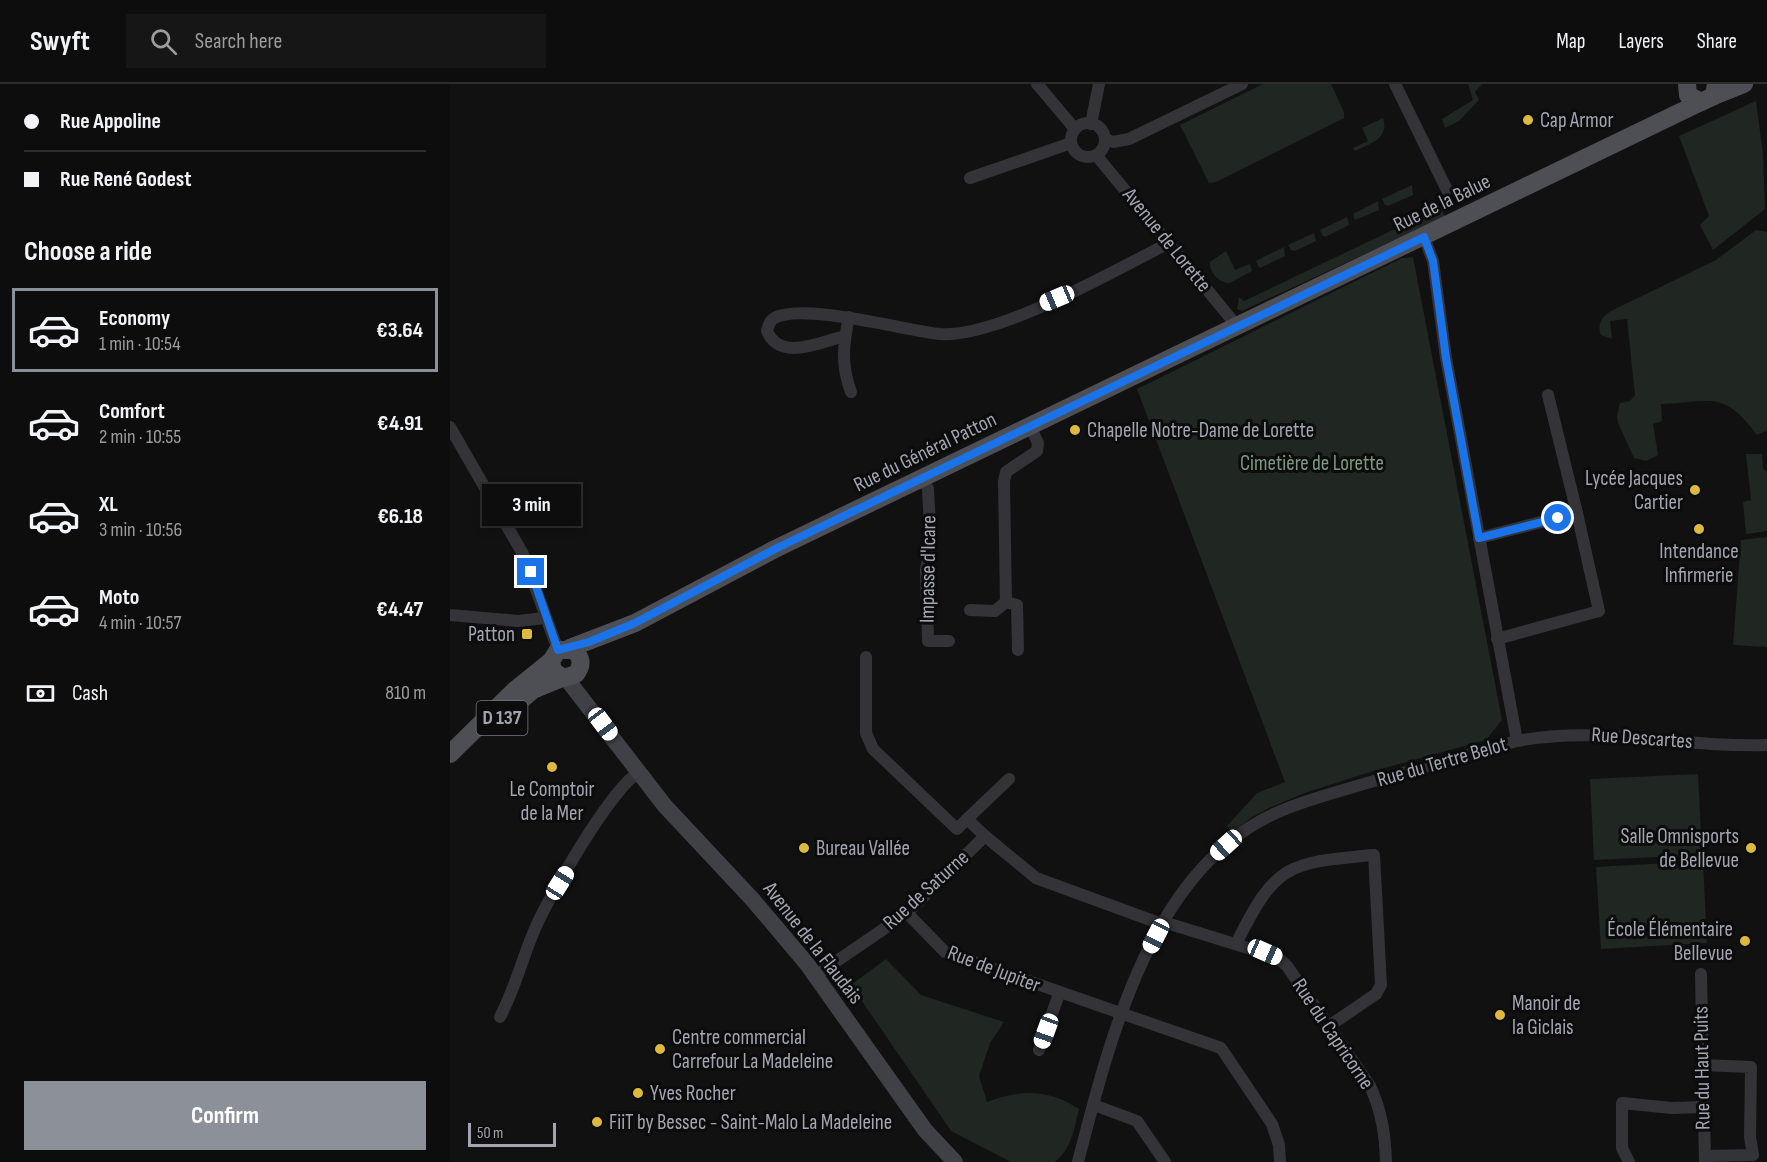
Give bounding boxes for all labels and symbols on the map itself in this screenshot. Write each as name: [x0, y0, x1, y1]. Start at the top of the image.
place label: Cap Armor: [1540, 108, 1614, 133]
marker: Cap Armor: [1521, 113, 1535, 127]
street label: Rue de la Balue: [1389, 169, 1495, 237]
street label: Avenue de Lorette: [1117, 182, 1217, 297]
car: [1037, 283, 1077, 313]
street label: Rue du Général Patton: [850, 407, 1000, 497]
place label: Chapelle Notre-Dame de Lorette: [1087, 418, 1314, 443]
marker: Chapelle Notre-Dame de Lorette: [1068, 423, 1082, 437]
park label: Cimetière de Lorette: [1240, 451, 1384, 476]
place label: Lycée Jacques Cartier: [1585, 466, 1683, 515]
marker: Lycée Jacques Cartier: [1688, 483, 1702, 497]
callout: 3 min: [482, 485, 580, 527]
route start: [1544, 504, 1571, 531]
street label: Impasse d'Icare: [915, 515, 941, 623]
marker: Intendance Infirmerie: [1692, 522, 1706, 536]
place label: Intendance Infirmerie: [1659, 539, 1739, 588]
route end: [517, 558, 544, 585]
place label: Patton: [468, 622, 515, 647]
marker: Patton: [520, 627, 534, 641]
road number: D 137: [476, 701, 528, 735]
car: [585, 704, 621, 744]
street label: Rue Descartes: [1591, 722, 1693, 754]
street label: Rue du Tertre Belot: [1374, 732, 1510, 792]
marker: Le Comptoir de la Mer: [545, 760, 559, 774]
place label: Le Comptoir de la Mer: [509, 777, 595, 826]
place label: Salle Omnisports de Bellevue: [1621, 824, 1739, 873]
car: [1207, 826, 1245, 864]
place label: Bureau Vallée: [816, 836, 910, 861]
marker: Bureau Vallée: [797, 841, 811, 855]
marker: Salle Omnisports de Bellevue: [1744, 841, 1758, 855]
street label: Rue de Saturne: [878, 845, 974, 935]
car: [543, 863, 577, 903]
street label: Avenue de la Flaudais: [757, 876, 868, 1009]
car: [1140, 916, 1172, 956]
place label: École Élémentaire Bellevue: [1607, 917, 1733, 966]
marker: École Élémentaire Bellevue: [1738, 934, 1752, 948]
car: [1245, 936, 1285, 968]
street label: Rue de Jupiter: [944, 940, 1044, 998]
street label: Rue du Capricorne: [1287, 974, 1379, 1094]
place label: Manoir de la Giclais: [1512, 991, 1581, 1040]
street label: Rue du Haut Puits: [1688, 1006, 1716, 1130]
marker: Manoir de la Giclais: [1493, 1008, 1507, 1022]
car: [1031, 1011, 1061, 1051]
place label: Centre commercial Carrefour La Madeleine: [672, 1025, 833, 1074]
marker: Centre commercial Carrefour La Madeleine: [653, 1042, 667, 1056]
place label: Yves Rocher: [650, 1081, 736, 1106]
marker: Yves Rocher: [631, 1086, 645, 1100]
place label: FiiT by Bessec - Saint-Malo La Madeleine: [609, 1110, 892, 1135]
marker: FiiT by Bessec - Saint-Malo La Madeleine: [590, 1115, 604, 1129]
scale bar: [468, 1120, 556, 1148]

